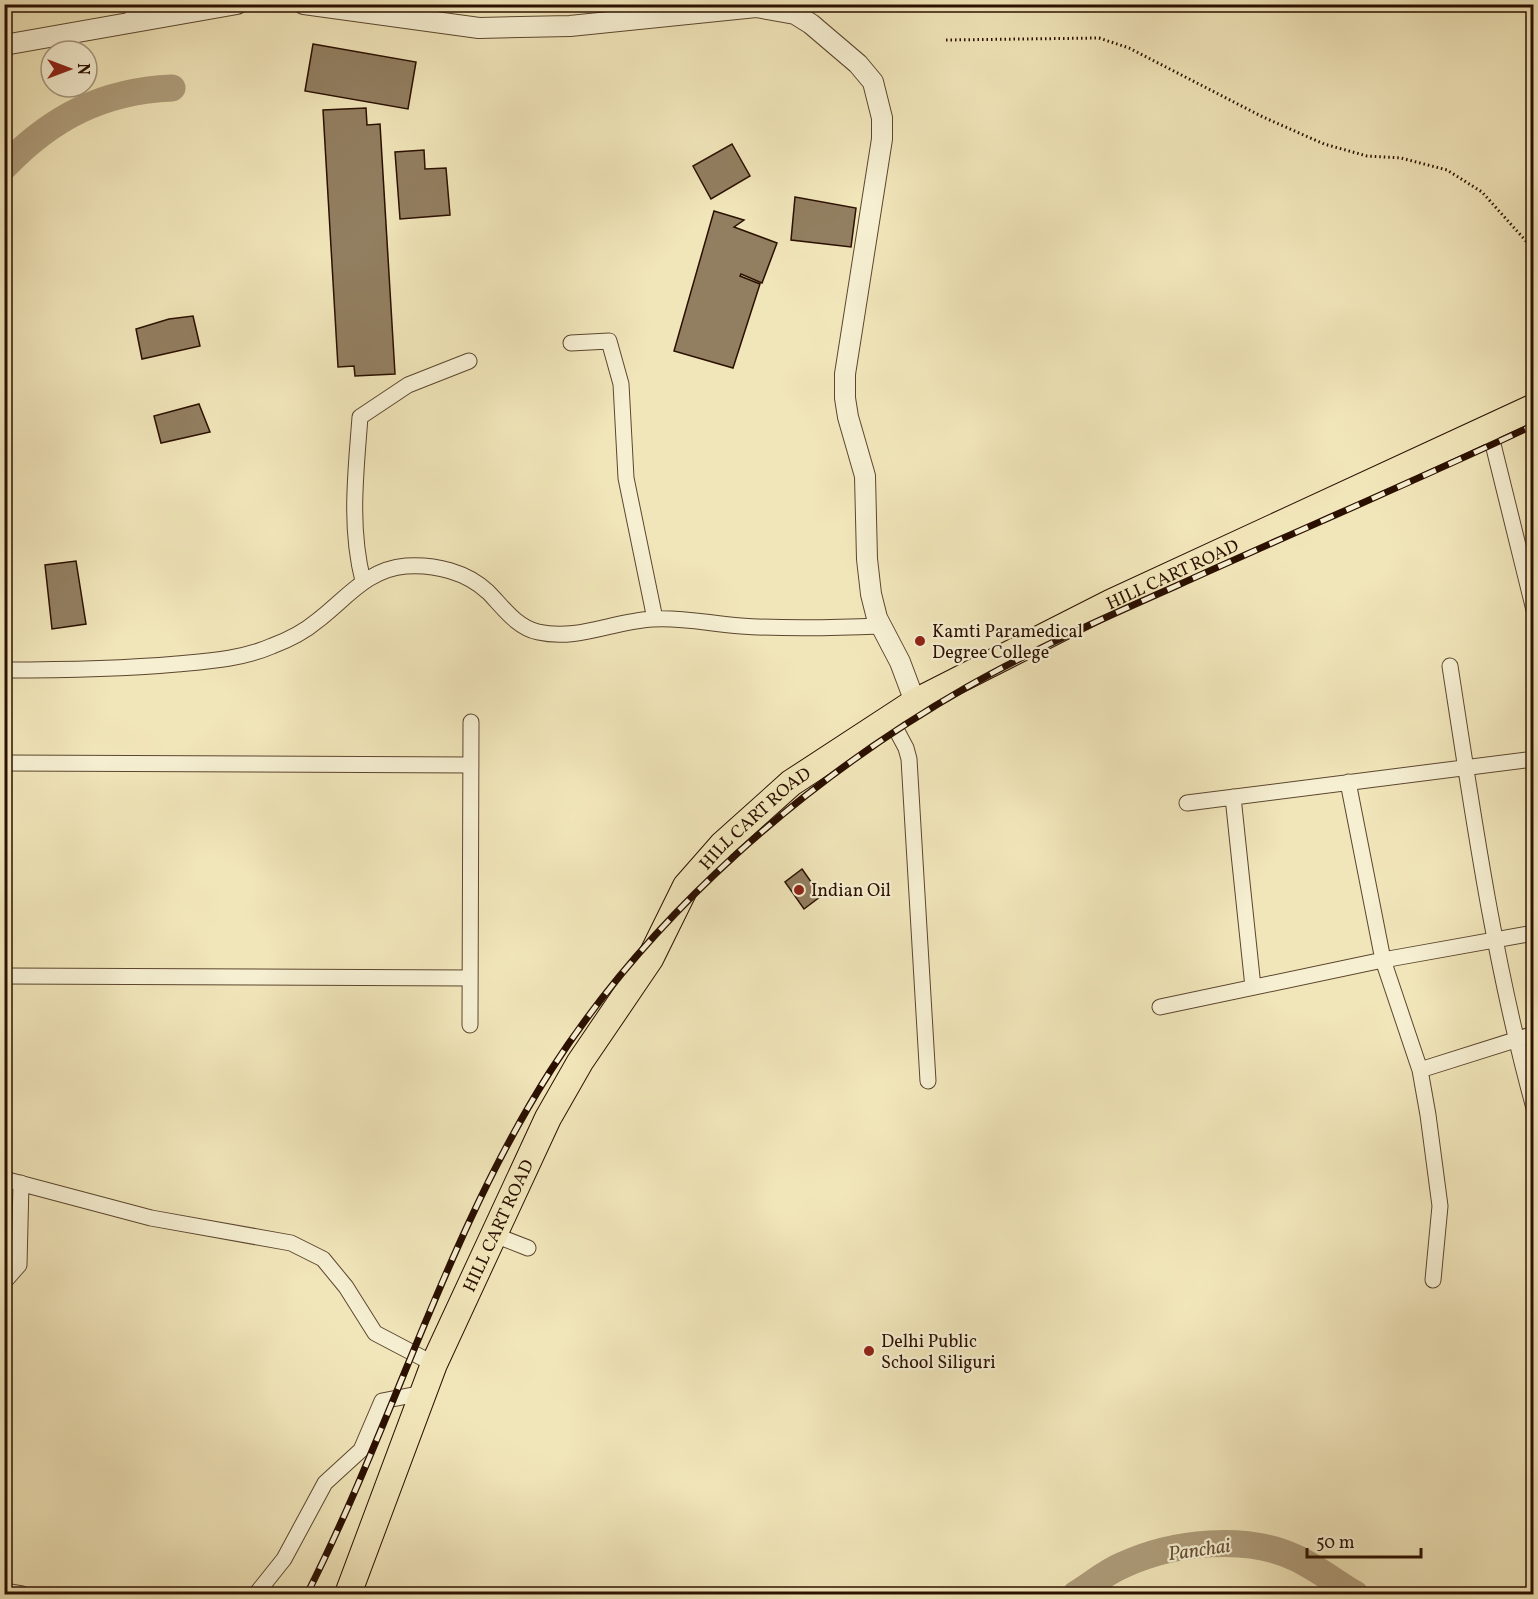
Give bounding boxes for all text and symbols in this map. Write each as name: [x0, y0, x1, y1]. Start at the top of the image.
north arrow: [39, 39, 99, 99]
text: N: [71, 63, 93, 75]
street label: HILL CART ROAD: [1103, 534, 1243, 617]
place label: Kamti Paramedical Degree College: [932, 620, 1083, 666]
marker: Kamti Paramedical Degree College: [913, 634, 927, 648]
street label: HILL CART ROAD: [694, 762, 816, 876]
place label: Indian Oil: [811, 879, 891, 904]
marker: Indian Oil: [792, 883, 806, 897]
street label: HILL CART ROAD: [458, 1156, 541, 1297]
place label: Delhi Public School Siliguri: [881, 1330, 996, 1376]
marker: Delhi Public School Siliguri: [862, 1344, 876, 1358]
scale bar: [1307, 1521, 1421, 1559]
text: 50 m: [1316, 1531, 1355, 1556]
water label: Panchai: [1166, 1533, 1233, 1569]

